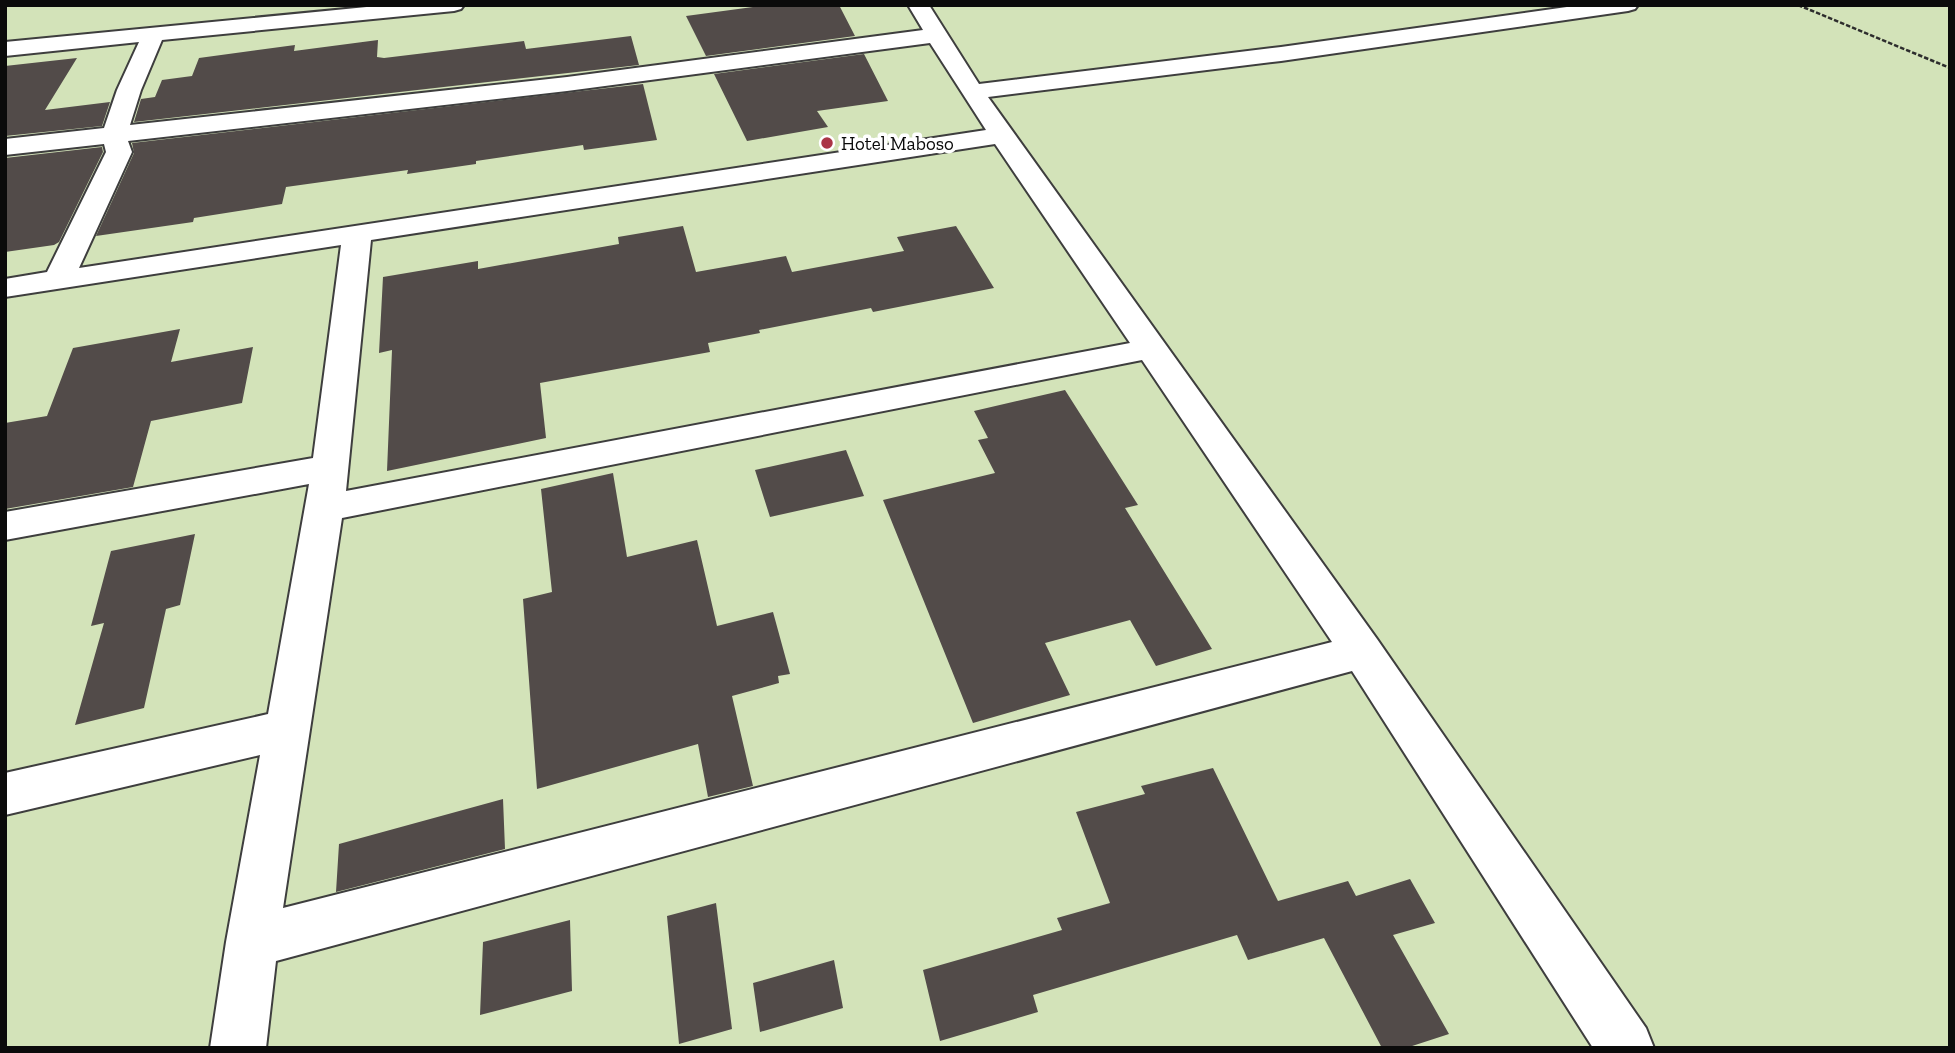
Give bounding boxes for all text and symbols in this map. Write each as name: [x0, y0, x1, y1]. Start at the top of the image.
place label: Hotel Maboso: [841, 132, 954, 155]
marker: Hotel Maboso: [819, 135, 835, 151]

